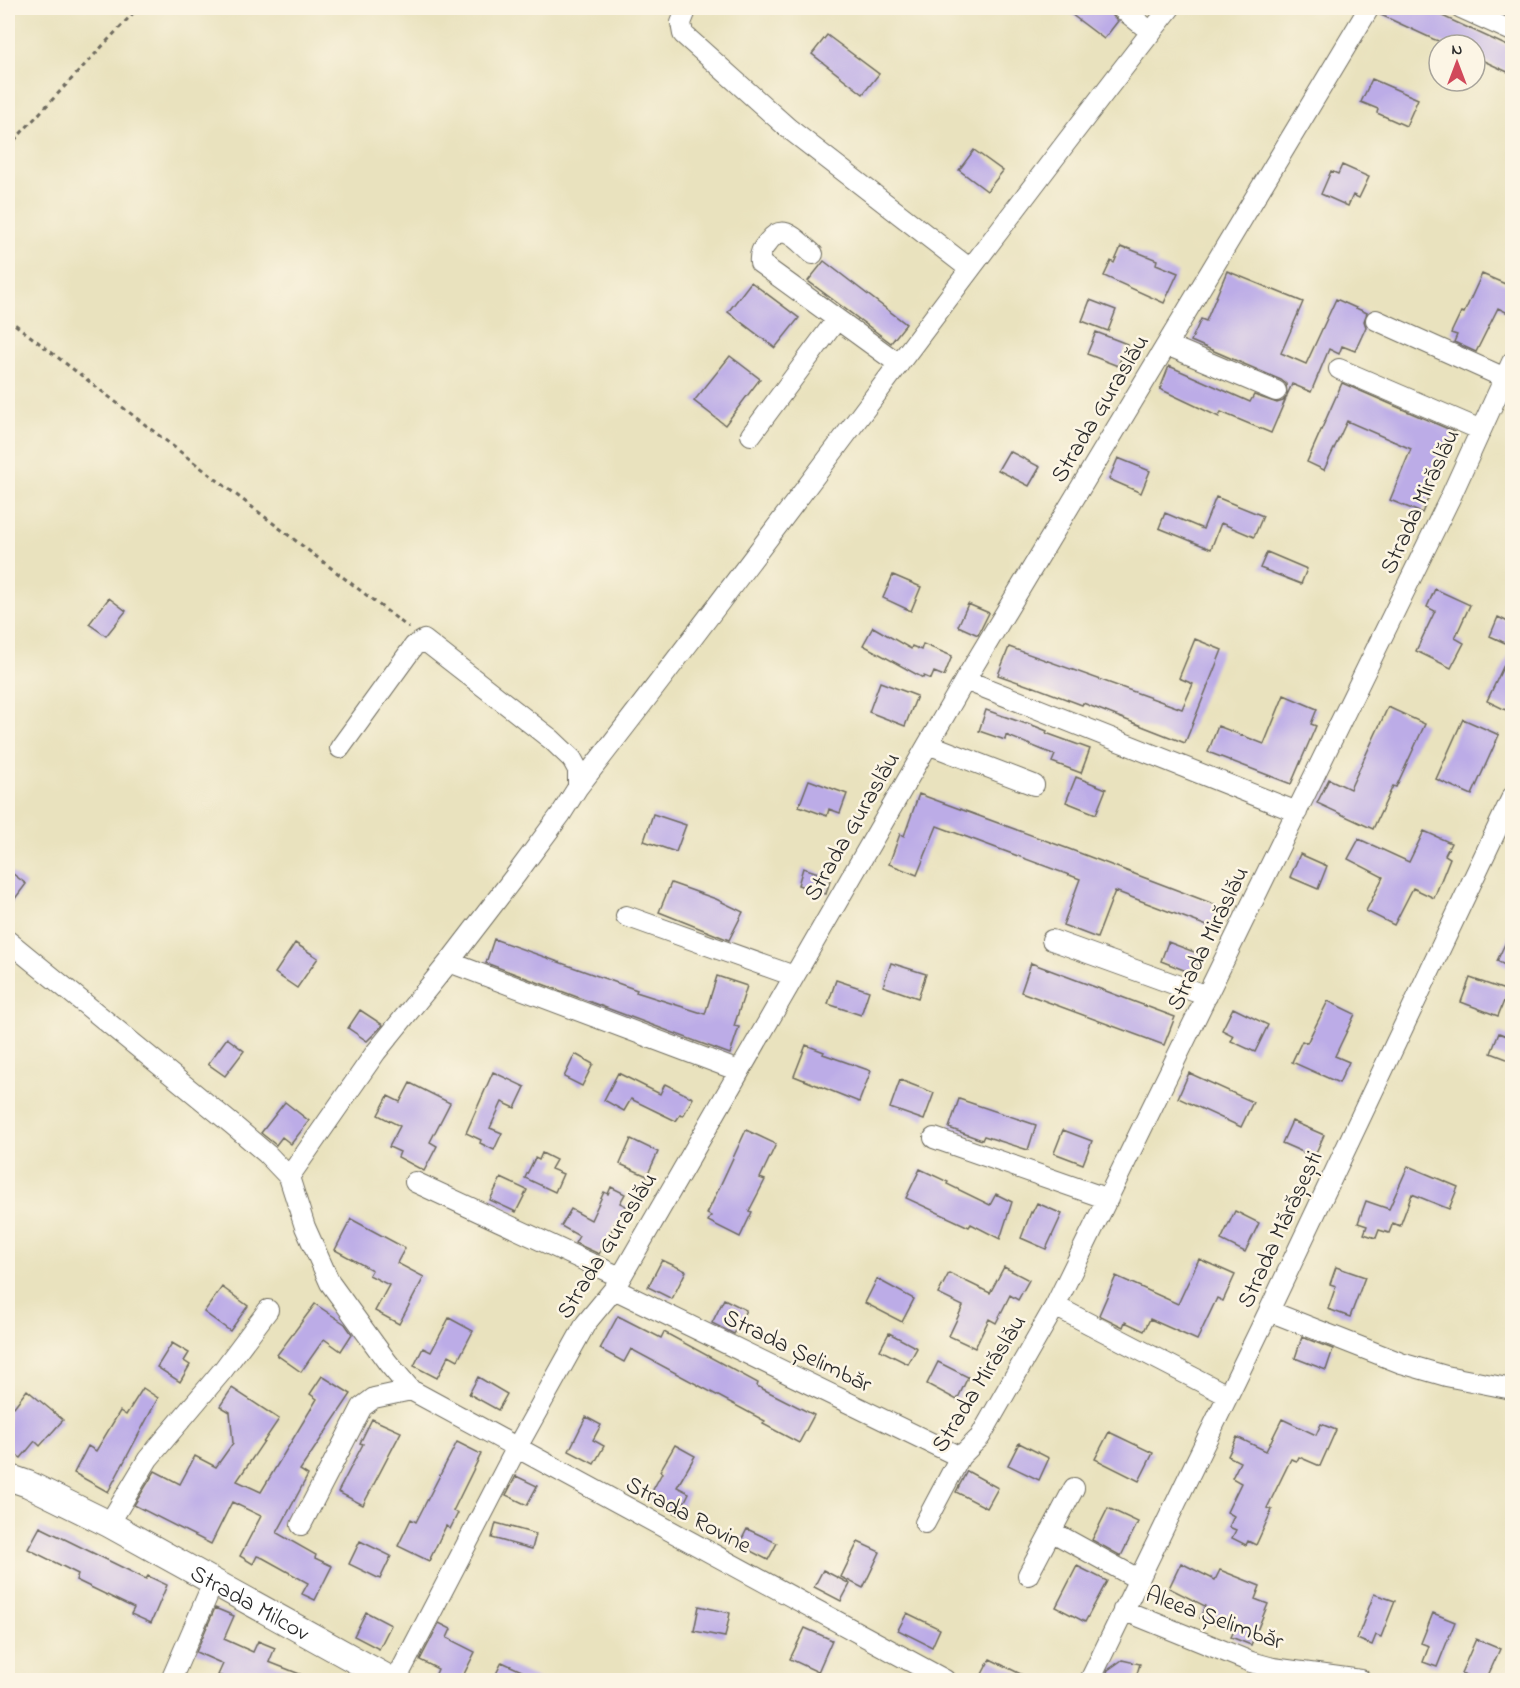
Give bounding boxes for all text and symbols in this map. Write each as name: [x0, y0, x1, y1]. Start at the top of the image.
north arrow: [1427, 33, 1487, 93]
text: N: [1452, 38, 1463, 62]
street label: Strada Guraslău: [1043, 328, 1159, 490]
street label: Strada Mirăslău: [1372, 424, 1470, 581]
street label: Strada Guraslău: [796, 746, 910, 909]
street label: Strada Mirăslău: [1159, 861, 1259, 1017]
street label: Strada Mărășești: [1229, 1146, 1333, 1315]
street label: Strada Guraslău: [549, 1166, 667, 1327]
street label: Strada Șelimbăr: [717, 1301, 878, 1404]
street label: Strada Mirăslău: [924, 1309, 1037, 1460]
street label: Strada Rovine: [619, 1468, 757, 1564]
street label: Strada Milcov: [183, 1557, 316, 1652]
street label: Aleea Șelimbăr: [1140, 1578, 1289, 1661]

